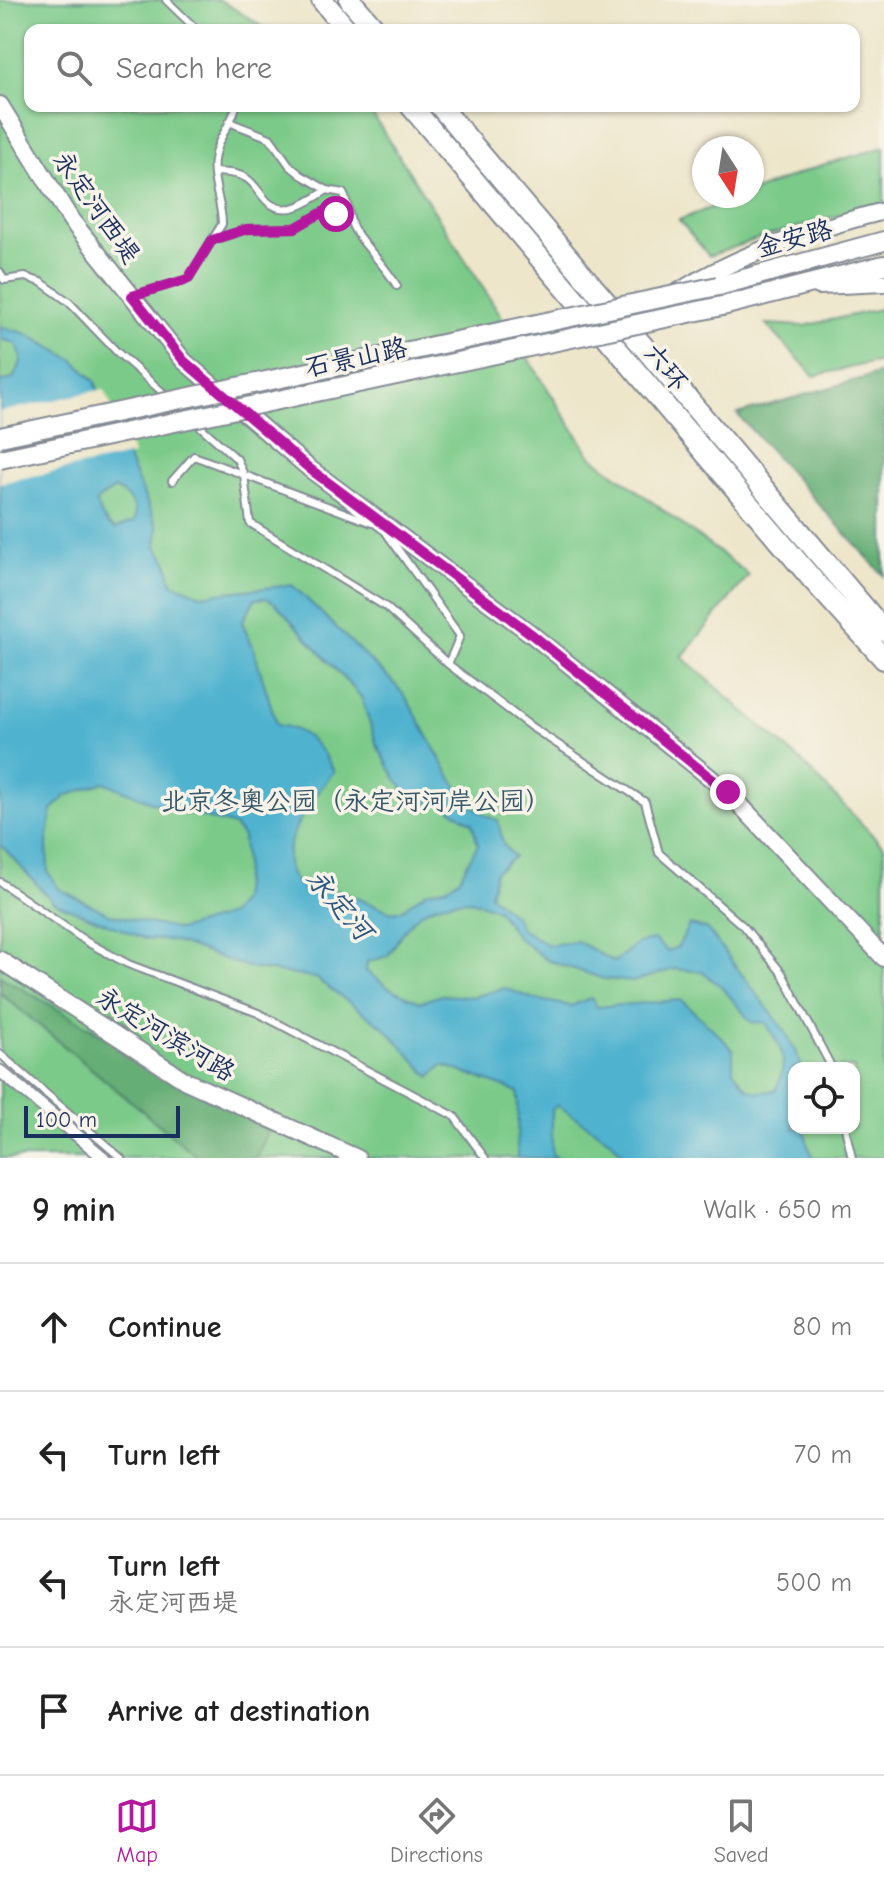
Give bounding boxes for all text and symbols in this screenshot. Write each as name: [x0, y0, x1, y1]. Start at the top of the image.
search box: [24, 24, 860, 112]
icon: search: [52, 46, 96, 90]
text: Search here: [116, 51, 272, 86]
north arrow: [692, 136, 764, 208]
street label: 永定河西堤: [47, 146, 146, 269]
route start: [318, 196, 354, 232]
street label: 金安路: [753, 214, 836, 264]
street label: 石景山路: [302, 332, 410, 383]
street label: 六环: [637, 338, 693, 397]
route end: [710, 774, 746, 810]
park label: 北京冬奥公园（永定河河岸公园）: [161, 787, 551, 817]
water label: 永定河: [300, 862, 381, 950]
street label: 永定河滨河路: [91, 982, 240, 1088]
map controls: [788, 1062, 860, 1134]
button: locate: [788, 1062, 860, 1134]
scale bar: [24, 1102, 180, 1138]
text: 100 m: [36, 1107, 97, 1133]
text: 9 min: [32, 1190, 116, 1230]
text: Walk · 650 m: [703, 1195, 852, 1225]
icon: ahead: [32, 1305, 76, 1349]
text: Continue: [108, 1310, 222, 1345]
text: 80 m: [793, 1312, 852, 1342]
icon: left: [32, 1433, 76, 1477]
text: Turn left: [108, 1438, 220, 1473]
text: 70 m: [794, 1440, 852, 1470]
text: Turn left: [108, 1549, 220, 1584]
icon: left: [32, 1561, 76, 1605]
text: 500 m: [776, 1568, 852, 1598]
text: 永定河西堤: [108, 1588, 238, 1618]
icon: arrive: [32, 1689, 76, 1733]
text: Arrive at destination: [108, 1694, 370, 1729]
tab: Map: [115, 1794, 159, 1868]
tab: Directions: [390, 1794, 483, 1868]
tab: Saved: [714, 1794, 769, 1868]

